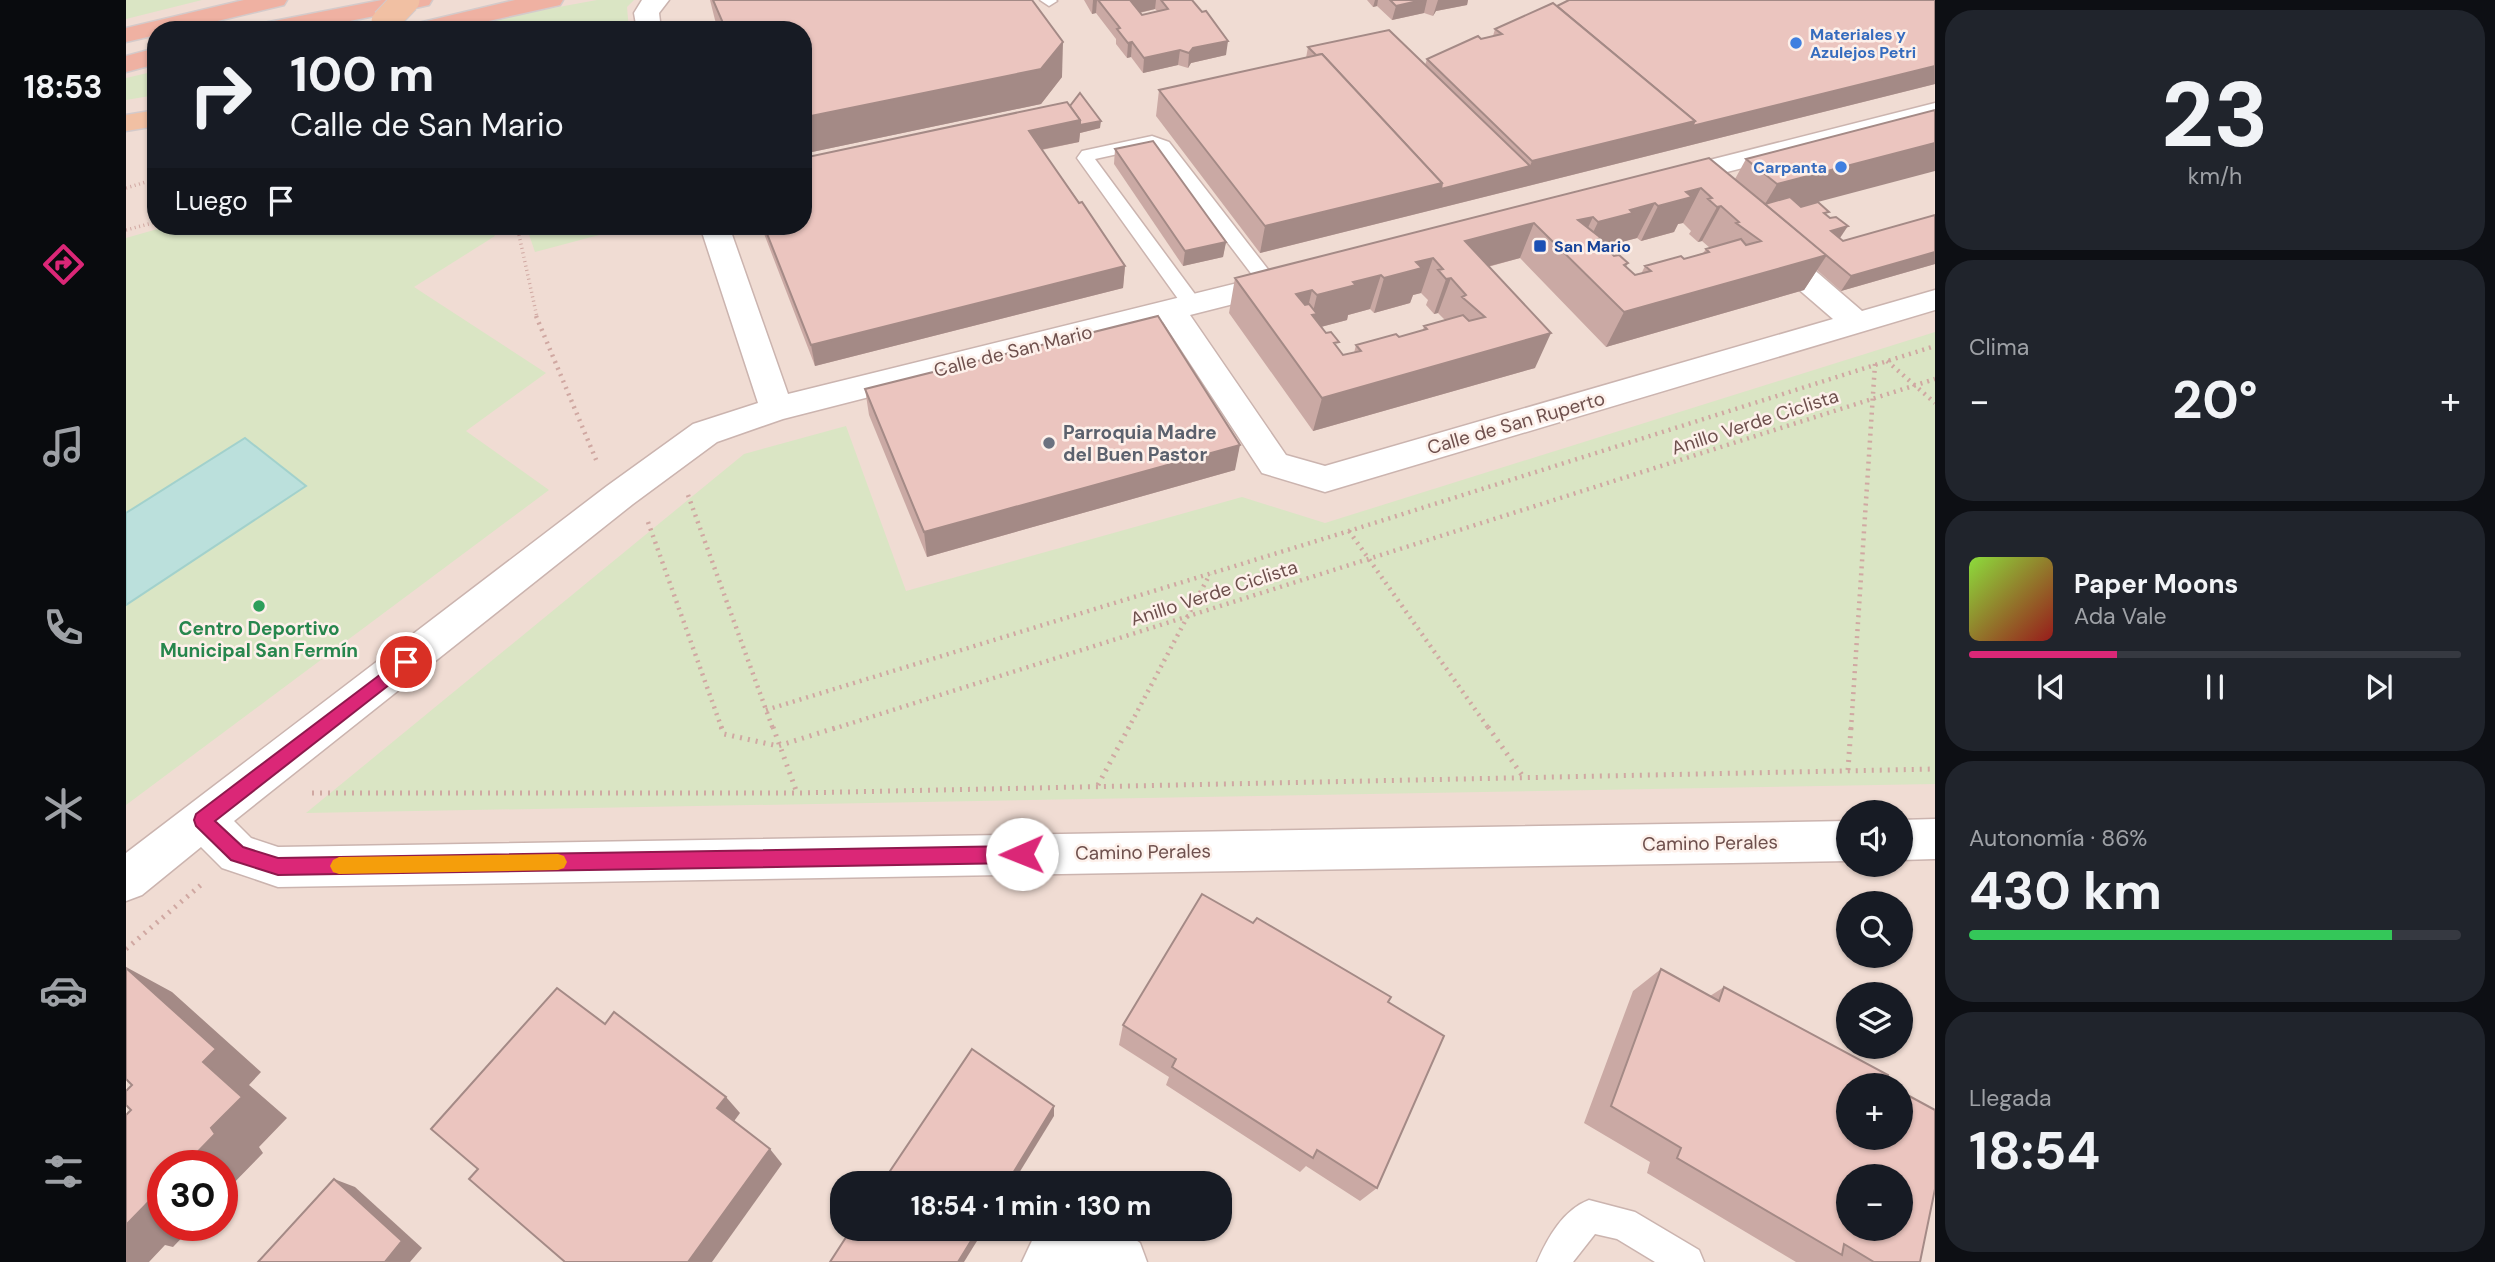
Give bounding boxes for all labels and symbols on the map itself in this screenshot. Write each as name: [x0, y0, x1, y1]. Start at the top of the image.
place label: Materiales y Azulejos Petri: [1810, 24, 1916, 63]
marker: Materiales y Azulejos Petri: [1788, 35, 1804, 51]
place label: Carpanta: [1753, 157, 1827, 178]
marker: Carpanta: [1833, 159, 1849, 175]
place label: San Mario: [1554, 236, 1631, 257]
marker: San Mario: [1532, 238, 1548, 254]
street label: Calle de San Mario: [931, 319, 1095, 383]
street label: Anillo Verde Ciclista: [1668, 383, 1842, 461]
street label: Calle de San Ruperto: [1424, 386, 1608, 460]
place label: Parroquia Madre del Buen Pastor: [1063, 420, 1217, 467]
marker: Parroquia Madre del Buen Pastor: [1041, 435, 1057, 451]
street label: Anillo Verde Ciclista: [1127, 554, 1301, 632]
marker: Centro Deportivo Municipal San Fermín: [251, 598, 267, 614]
place label: Centro Deportivo Municipal San Fermín: [160, 616, 358, 663]
pin: [376, 632, 436, 692]
position arrow: [985, 817, 1059, 891]
street label: Camino Perales: [1642, 829, 1778, 857]
street label: Camino Perales: [1075, 838, 1211, 866]
speed limit sign: 30: [147, 1150, 238, 1241]

